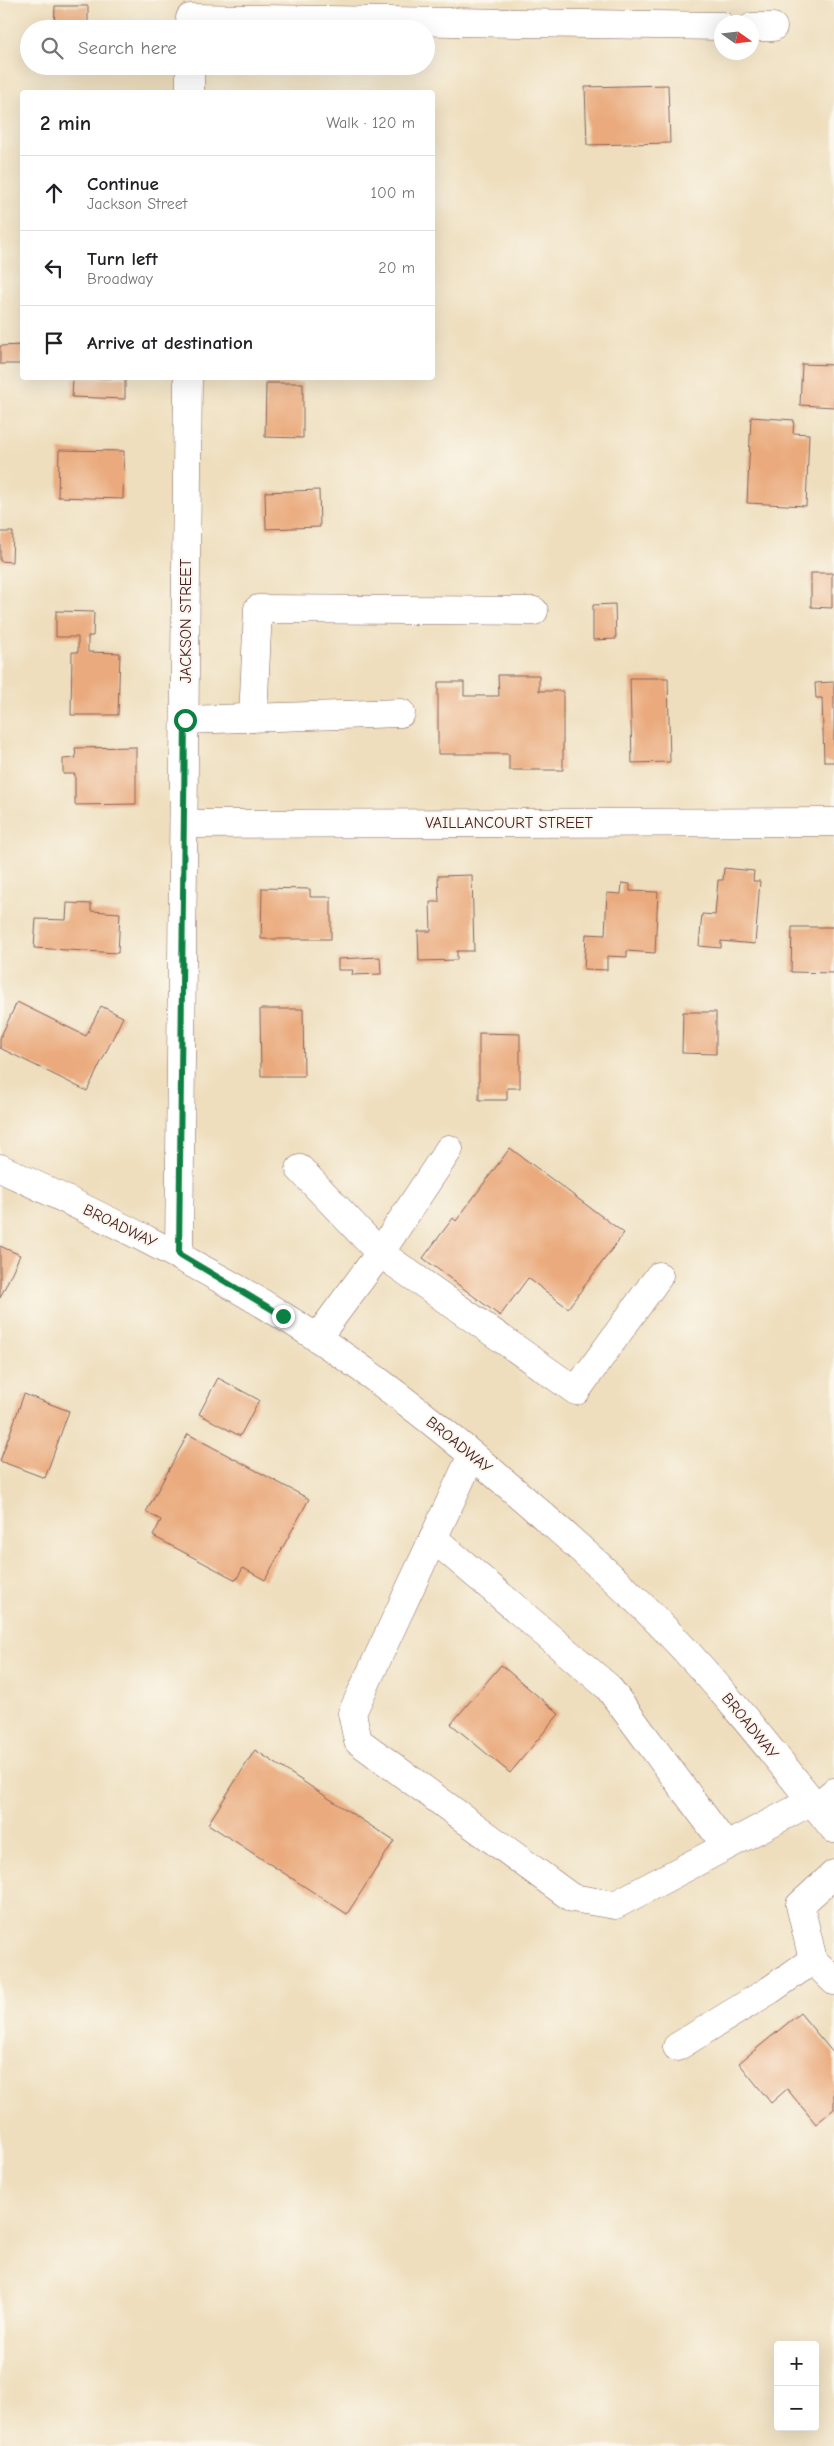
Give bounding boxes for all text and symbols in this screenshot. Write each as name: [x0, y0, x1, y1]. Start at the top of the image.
north arrow: [714, 15, 759, 60]
search box: [20, 20, 435, 75]
icon: search: [38, 34, 66, 62]
text: Search here: [78, 37, 177, 59]
text: 2 min: [40, 111, 91, 135]
text: Walk · 120 m: [326, 114, 415, 132]
text: Continue: [87, 173, 159, 195]
icon: ahead: [40, 179, 68, 207]
text: 100 m: [371, 184, 415, 202]
text: Jackson Street: [87, 195, 187, 213]
text: Turn left: [87, 248, 158, 270]
icon: left: [40, 254, 68, 282]
text: 20 m: [378, 259, 415, 277]
text: Broadway: [87, 270, 153, 288]
icon: arrive: [40, 329, 68, 357]
text: Arrive at destination: [87, 332, 253, 354]
street label: JACKSON STREET: [177, 558, 195, 683]
route start: [174, 709, 197, 732]
street label: VAILLANCOURT STREET: [425, 814, 594, 832]
street label: BROADWAY: [80, 1200, 160, 1252]
route end: [272, 1305, 295, 1328]
street label: BROADWAY: [422, 1413, 496, 1477]
street label: BROADWAY: [718, 1689, 782, 1763]
map controls: [774, 2341, 819, 2431]
button: +: [774, 2341, 819, 2386]
button: −: [774, 2386, 819, 2431]

